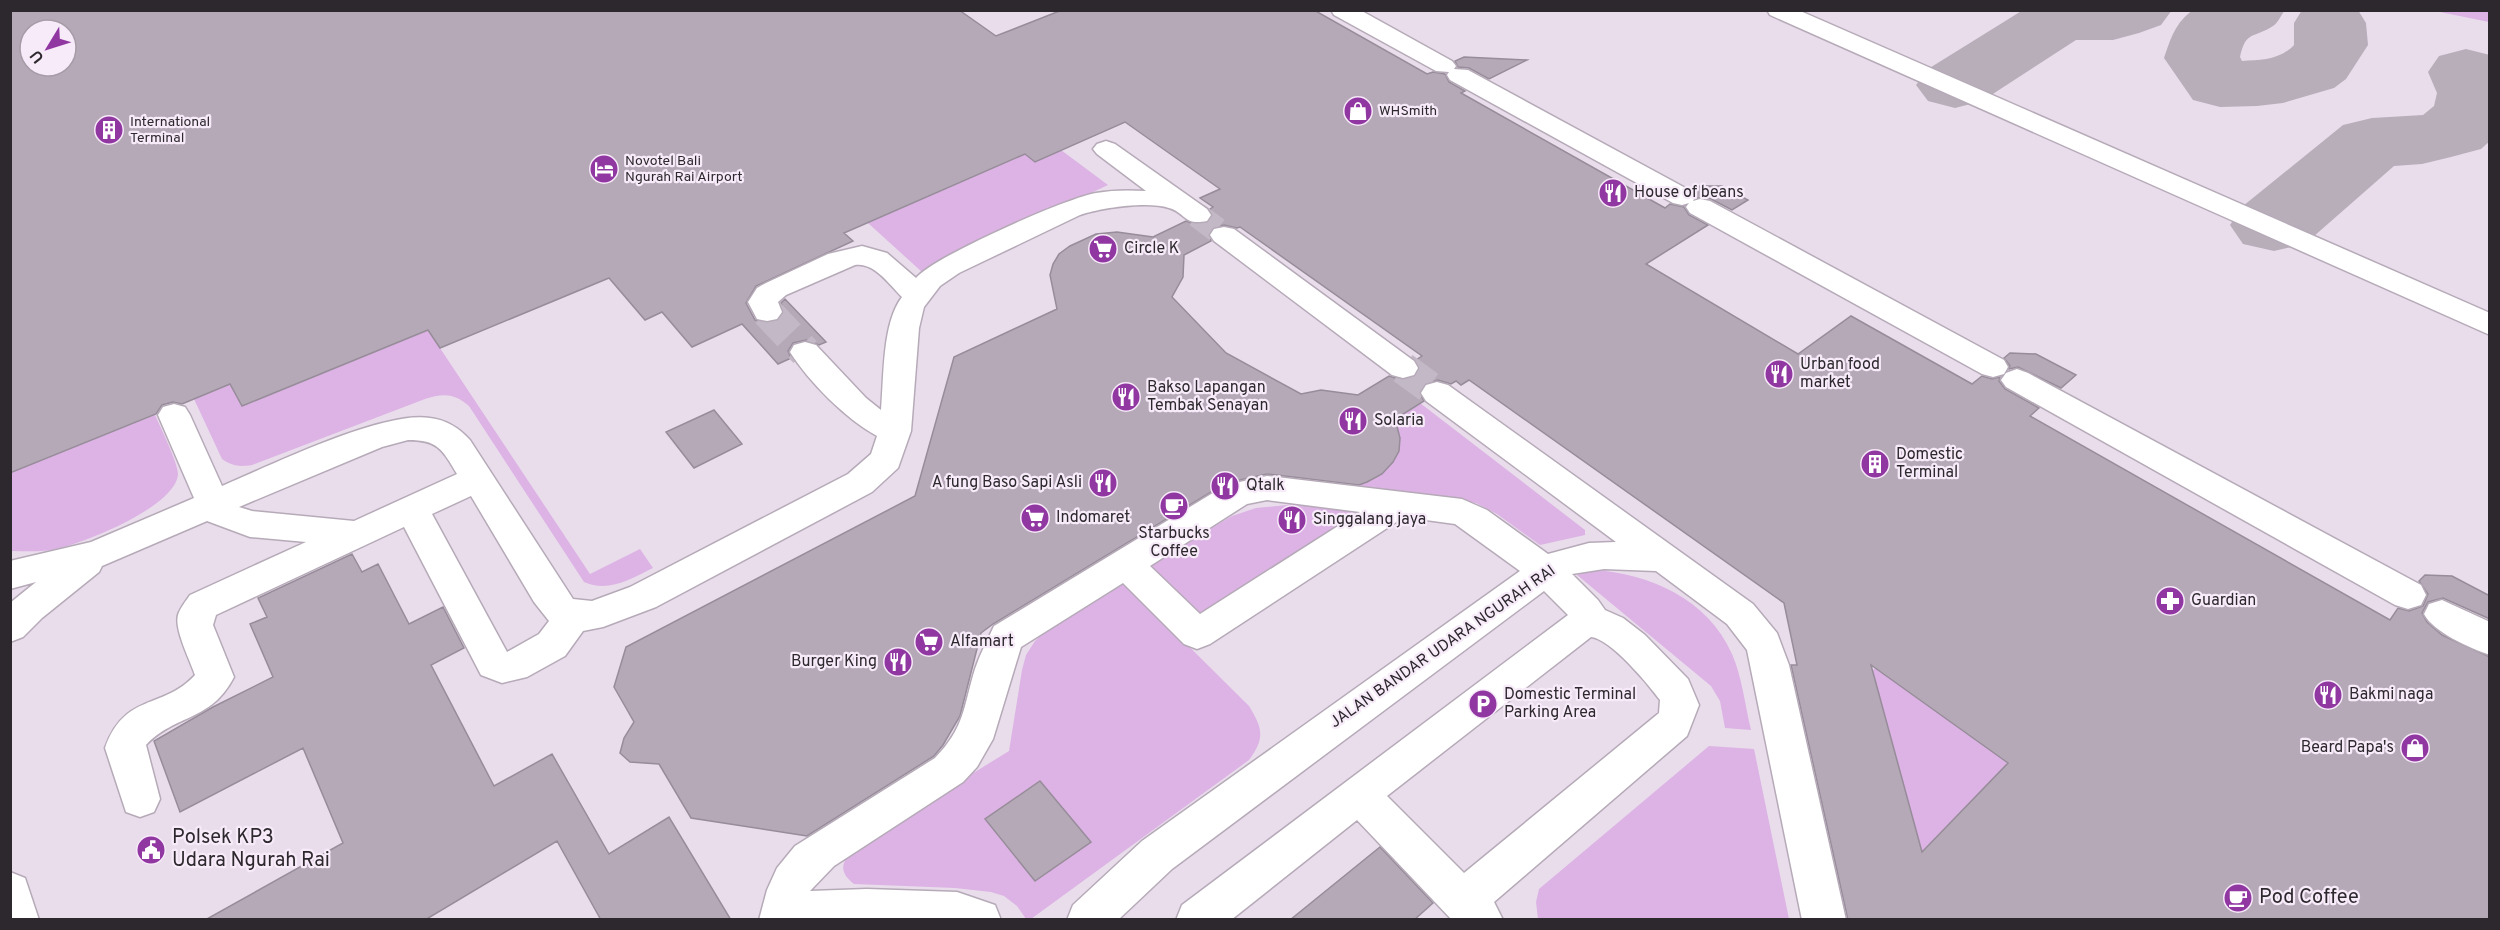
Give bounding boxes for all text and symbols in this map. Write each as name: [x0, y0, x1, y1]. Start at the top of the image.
north arrow: [18, 18, 78, 78]
text: U: [26, 45, 49, 67]
shop icon: WHSmith: [1342, 95, 1374, 127]
place label: WHSmith: [1379, 103, 1437, 120]
building icon: International Terminal: [93, 114, 125, 146]
place label: International Terminal: [130, 114, 210, 147]
hotel icon: Novotel Bali Ngurah Rai Airport: [588, 153, 620, 185]
place label: Novotel Bali Ngurah Rai Airport: [625, 153, 743, 186]
restaurant icon: House of beans: [1597, 177, 1629, 209]
place label: House of beans: [1634, 183, 1744, 203]
supermarket icon: Circle K: [1087, 233, 1119, 265]
place label: Circle K: [1124, 239, 1179, 259]
place label: Urban food market: [1800, 355, 1880, 393]
restaurant icon: Urban food market: [1763, 358, 1795, 390]
place label: Bakso Lapangan Tembak Senayan: [1147, 378, 1268, 416]
restaurant icon: Bakso Lapangan Tembak Senayan: [1110, 381, 1142, 413]
restaurant icon: Solaria: [1337, 405, 1369, 437]
place label: Solaria: [1374, 411, 1424, 431]
place label: Domestic Terminal: [1896, 445, 1963, 483]
building icon: Domestic Terminal: [1859, 448, 1891, 480]
restaurant icon: A fung Baso Sapi Asli: [1087, 467, 1119, 499]
restaurant icon: Qtalk: [1209, 470, 1241, 502]
place label: A fung Baso Sapi Asli: [932, 473, 1082, 493]
place label: Qtalk: [1246, 476, 1285, 496]
cafe icon: Starbucks Coffee: [1158, 490, 1190, 522]
supermarket icon: Indomaret: [1019, 502, 1051, 534]
restaurant icon: Singgalang jaya: [1276, 504, 1308, 536]
place label: Indomaret: [1056, 508, 1130, 528]
place label: Singgalang jaya: [1313, 510, 1426, 530]
place label: Starbucks Coffee: [1138, 524, 1210, 562]
street label: JALAN BANDAR UDARA NGURAH RAI: [1326, 561, 1560, 733]
pharmacy icon: Guardian: [2154, 585, 2186, 617]
place label: Guardian: [2191, 591, 2256, 611]
supermarket icon: Alfamart: [913, 626, 945, 658]
place label: Alfamart: [950, 632, 1014, 652]
restaurant icon: Burger King: [882, 646, 914, 678]
place label: Burger King: [791, 652, 877, 672]
restaurant icon: Bakmi naga: [2312, 679, 2344, 711]
place label: Domestic Terminal Parking Area: [1504, 685, 1636, 723]
place label: Bakmi naga: [2349, 685, 2433, 705]
parking icon: Domestic Terminal Parking Area: [1467, 688, 1499, 720]
shop icon: Beard Papa's: [2399, 732, 2431, 764]
place label: Beard Papa's: [2301, 738, 2394, 758]
place label: Polsek KP3 Udara Ngurah Rai: [172, 825, 330, 874]
public building icon: Polsek KP3 Udara Ngurah Rai: [135, 834, 167, 866]
cafe icon: Pod Coffee: [2222, 882, 2254, 914]
place label: Pod Coffee: [2259, 885, 2359, 911]

